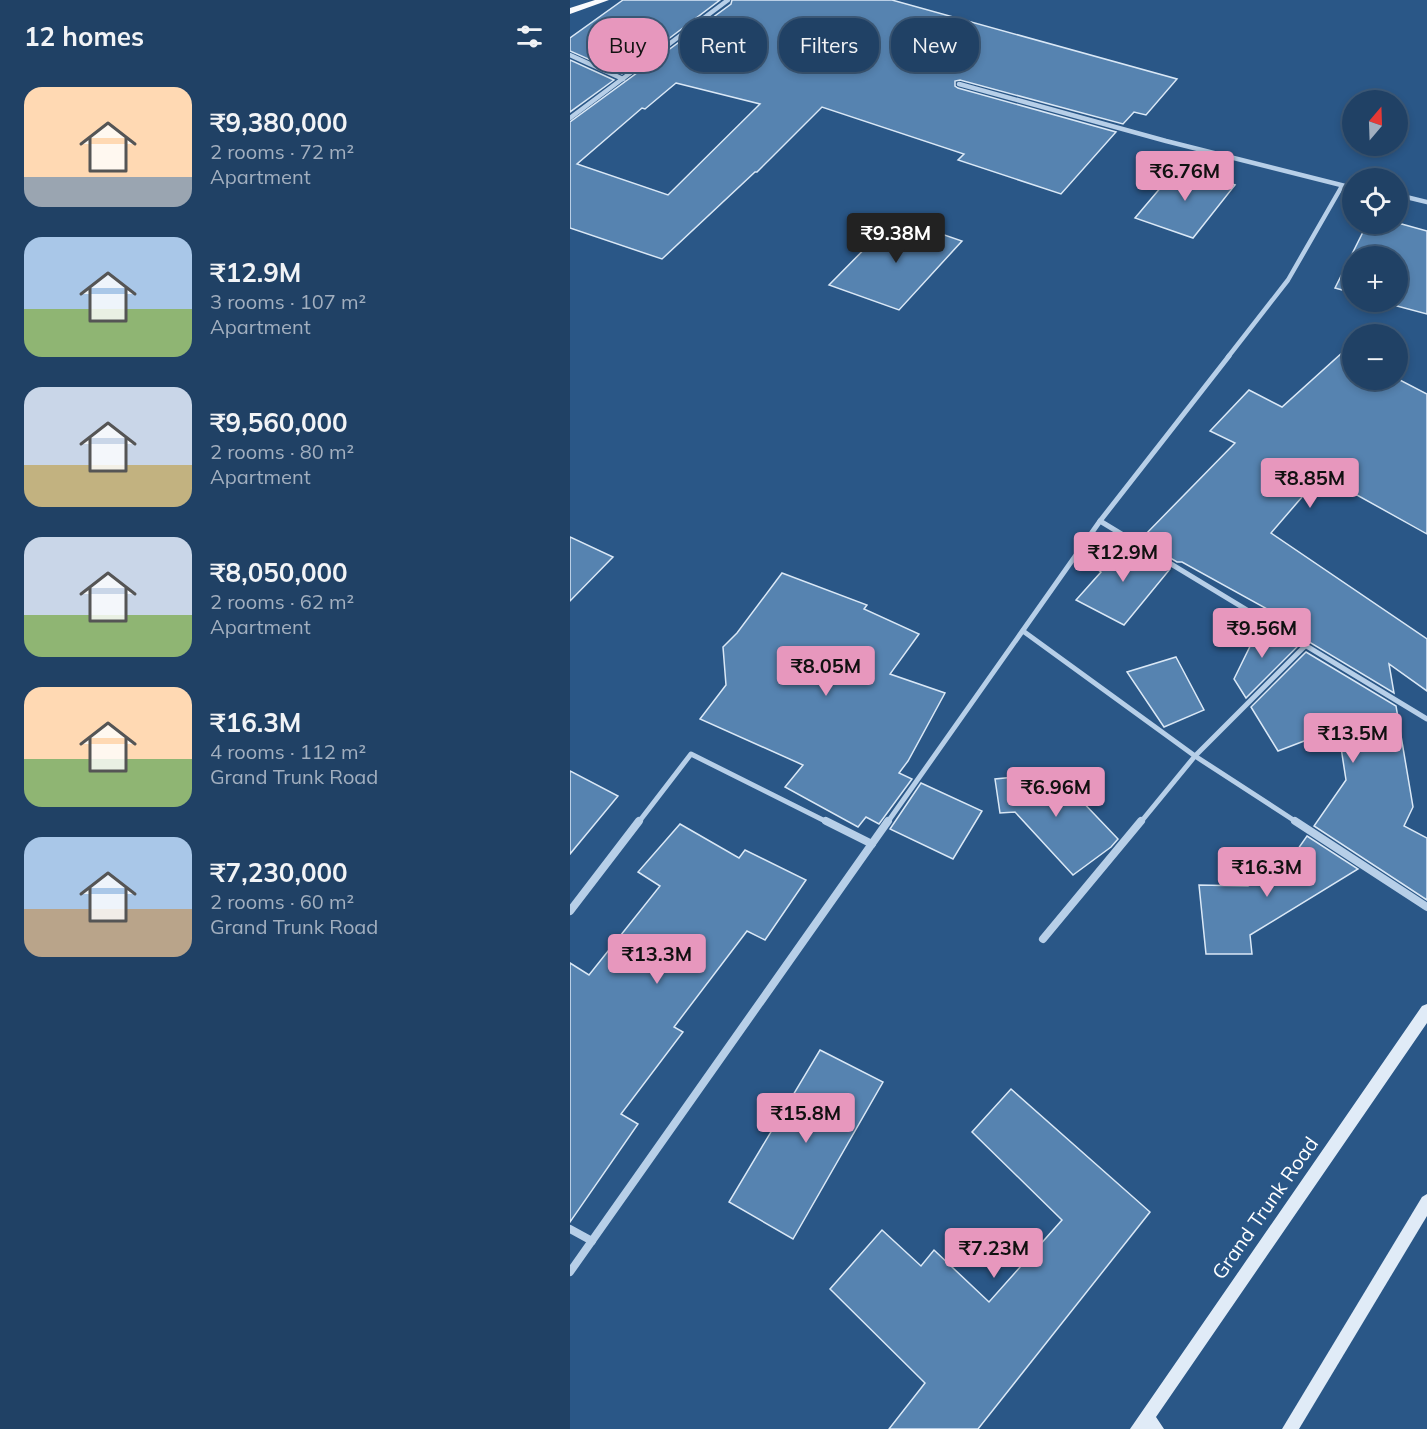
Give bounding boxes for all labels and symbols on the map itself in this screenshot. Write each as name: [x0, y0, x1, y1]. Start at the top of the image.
north arrow: [1342, 90, 1408, 156]
pin: ₹6.76M: [1136, 151, 1234, 202]
pin: ₹9.38M: [847, 213, 945, 264]
pin: ₹8.85M: [1261, 458, 1359, 509]
pin: ₹12.9M: [1074, 532, 1172, 583]
pin: ₹9.56M: [1213, 608, 1311, 659]
pin: ₹8.05M: [777, 646, 875, 697]
pin: ₹13.5M: [1304, 713, 1402, 764]
pin: ₹6.96M: [1007, 767, 1105, 818]
pin: ₹16.3M: [1218, 847, 1316, 898]
pin: ₹13.3M: [608, 934, 706, 985]
pin: ₹15.8M: [757, 1093, 855, 1144]
street label: Grand Trunk Road: [1206, 1132, 1323, 1284]
pin: ₹7.23M: [945, 1228, 1043, 1279]

